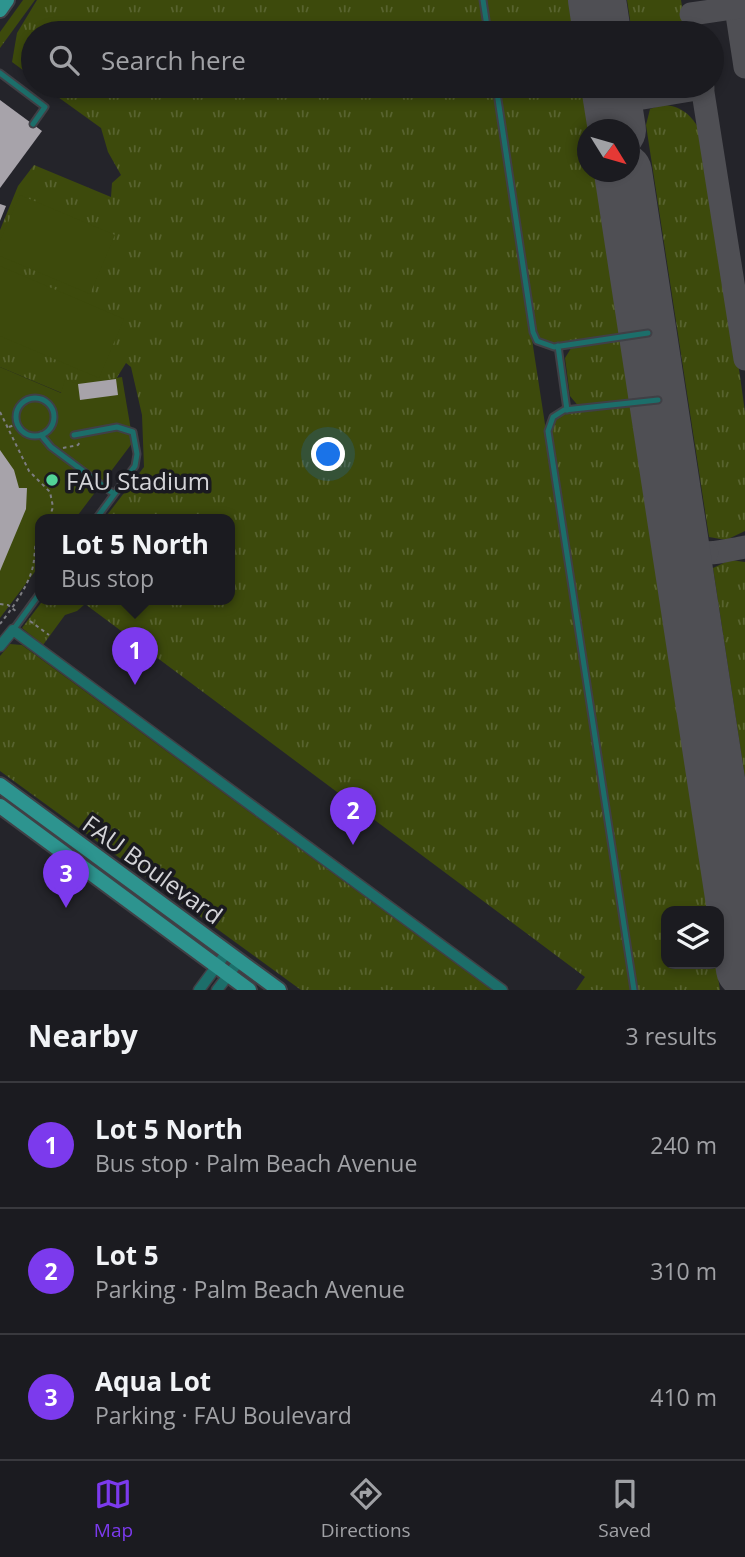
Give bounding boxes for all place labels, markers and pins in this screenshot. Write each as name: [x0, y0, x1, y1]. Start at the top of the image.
place label: FAU Stadium: [66, 464, 210, 497]
marker: FAU Stadium: [44, 472, 60, 488]
pin: 1: [112, 627, 158, 685]
pin: 2: [330, 787, 376, 845]
pin: 3: [43, 850, 89, 908]

